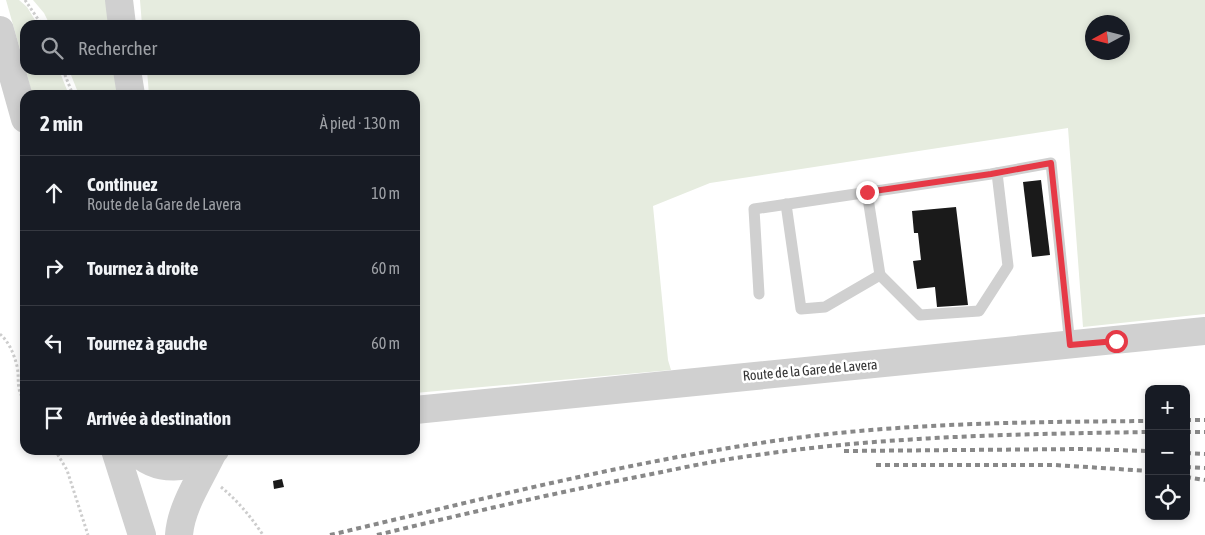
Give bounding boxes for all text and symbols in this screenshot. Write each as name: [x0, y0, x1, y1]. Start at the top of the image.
north arrow: [1085, 15, 1130, 60]
search box: [20, 20, 420, 75]
icon: search: [38, 34, 66, 62]
text: Rechercher: [78, 37, 157, 59]
text: 2 min: [40, 111, 83, 135]
text: À pied · 130 m: [320, 114, 400, 132]
text: Continuez: [87, 173, 157, 195]
icon: ahead: [40, 179, 68, 207]
route end: [856, 181, 879, 204]
text: 10 m: [371, 184, 400, 202]
text: Route de la Gare de Lavera: [87, 195, 241, 213]
icon: right: [40, 254, 68, 282]
text: Tournez à droite: [87, 257, 198, 279]
text: 60 m: [371, 259, 400, 277]
icon: left: [40, 329, 68, 357]
route start: [1105, 330, 1128, 353]
text: Tournez à gauche: [87, 332, 207, 354]
text: 60 m: [371, 334, 400, 352]
street label: Route de la Gare de Lavera: [742, 356, 878, 384]
map controls: [1145, 385, 1190, 520]
button: +: [1145, 385, 1190, 430]
icon: arrive: [40, 404, 68, 432]
text: Arrivée à destination: [87, 407, 231, 429]
button: −: [1145, 430, 1190, 475]
button: locate: [1145, 475, 1190, 520]

